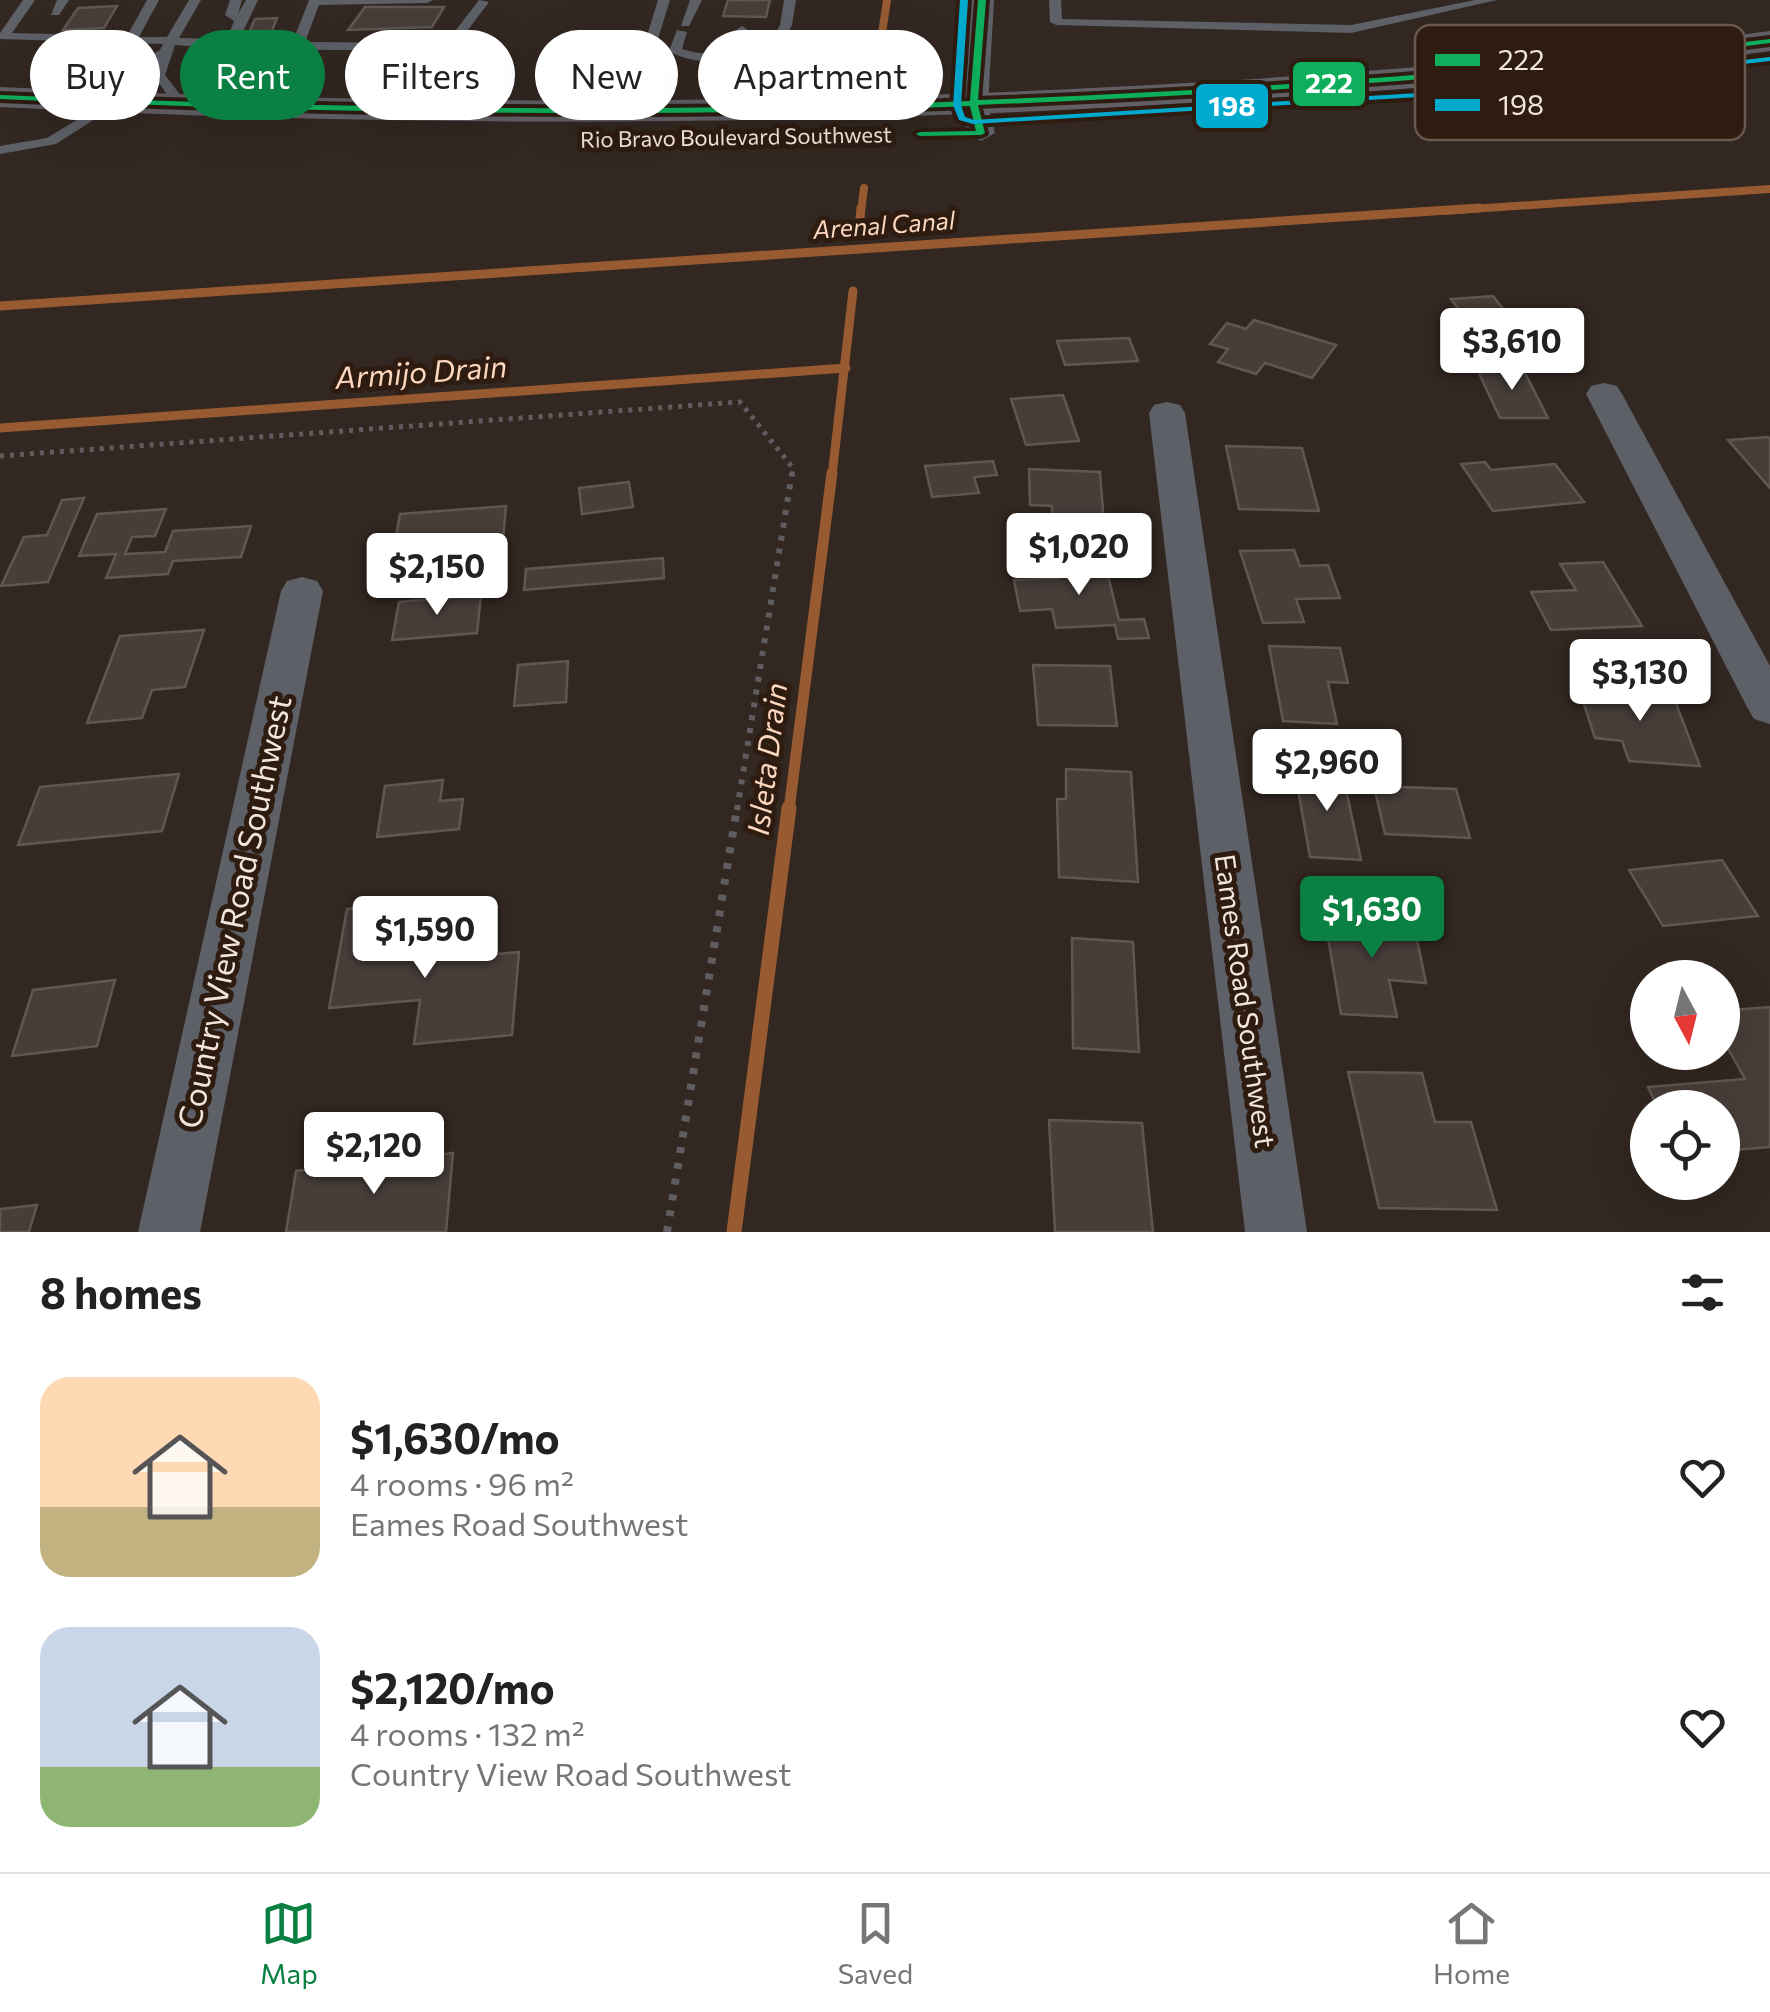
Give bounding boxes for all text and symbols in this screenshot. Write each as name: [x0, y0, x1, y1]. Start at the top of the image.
legend: [1415, 25, 1745, 140]
chip: Buy: [30, 30, 160, 120]
chip: Rent: [180, 30, 325, 120]
chip: Filters: [345, 30, 515, 120]
chip: New: [535, 30, 678, 120]
chip: Apartment: [698, 30, 943, 120]
text: 222: [1498, 42, 1545, 76]
line badge: 222: [1291, 60, 1367, 108]
text: 222: [1305, 65, 1353, 99]
line badge: 198: [1194, 82, 1270, 130]
text: 198: [1498, 87, 1544, 121]
text: 198: [1208, 88, 1256, 122]
street label: Rio Bravo Boulevard Southwest: [580, 120, 892, 153]
water label: Arenal Canal: [811, 204, 957, 244]
pin: $3,610: [1431, 308, 1593, 393]
text: $3,610: [1462, 320, 1562, 360]
water label: Armijo Drain: [333, 346, 508, 395]
pin: $1,020: [998, 513, 1160, 598]
text: $1,020: [1029, 525, 1129, 565]
pin: $2,150: [356, 533, 518, 618]
text: $2,150: [389, 545, 485, 585]
pin: $3,130: [1559, 639, 1721, 724]
text: $3,130: [1592, 651, 1688, 691]
water label: Isleta Drain: [738, 680, 793, 837]
street label: Country View Road Southwest: [168, 692, 299, 1132]
pin: $2,960: [1246, 729, 1408, 814]
text: $2,960: [1275, 741, 1379, 781]
street label: Eames Road Southwest: [1209, 852, 1283, 1150]
pin: $1,630: [1291, 876, 1453, 961]
text: $1,630: [1322, 888, 1422, 928]
pin: $1,590: [344, 896, 506, 981]
text: $1,590: [375, 908, 475, 948]
north arrow: [1630, 960, 1740, 1070]
map controls: [1630, 960, 1740, 1200]
button: locate: [1630, 1090, 1740, 1200]
pin: $2,120: [293, 1112, 455, 1197]
text: $2,120: [326, 1124, 422, 1164]
icon: filters: [1675, 1265, 1730, 1320]
text: 8 homes: [40, 1266, 202, 1318]
text: $1,630/mo: [350, 1411, 560, 1463]
icon: home: [120, 1417, 240, 1537]
icon: heart: [1675, 1450, 1730, 1505]
text: 4 rooms · 96 m²: [350, 1463, 574, 1503]
text: Eames Road Southwest: [350, 1503, 688, 1543]
text: $2,120/mo: [350, 1661, 555, 1713]
icon: home: [120, 1667, 240, 1787]
icon: heart: [1675, 1700, 1730, 1755]
text: 4 rooms · 132 m²: [350, 1713, 585, 1753]
text: Country View Road Southwest: [350, 1753, 791, 1793]
tab: Map: [260, 1896, 318, 1990]
tab: Saved: [838, 1896, 913, 1990]
tab: Home: [1433, 1896, 1510, 1990]

